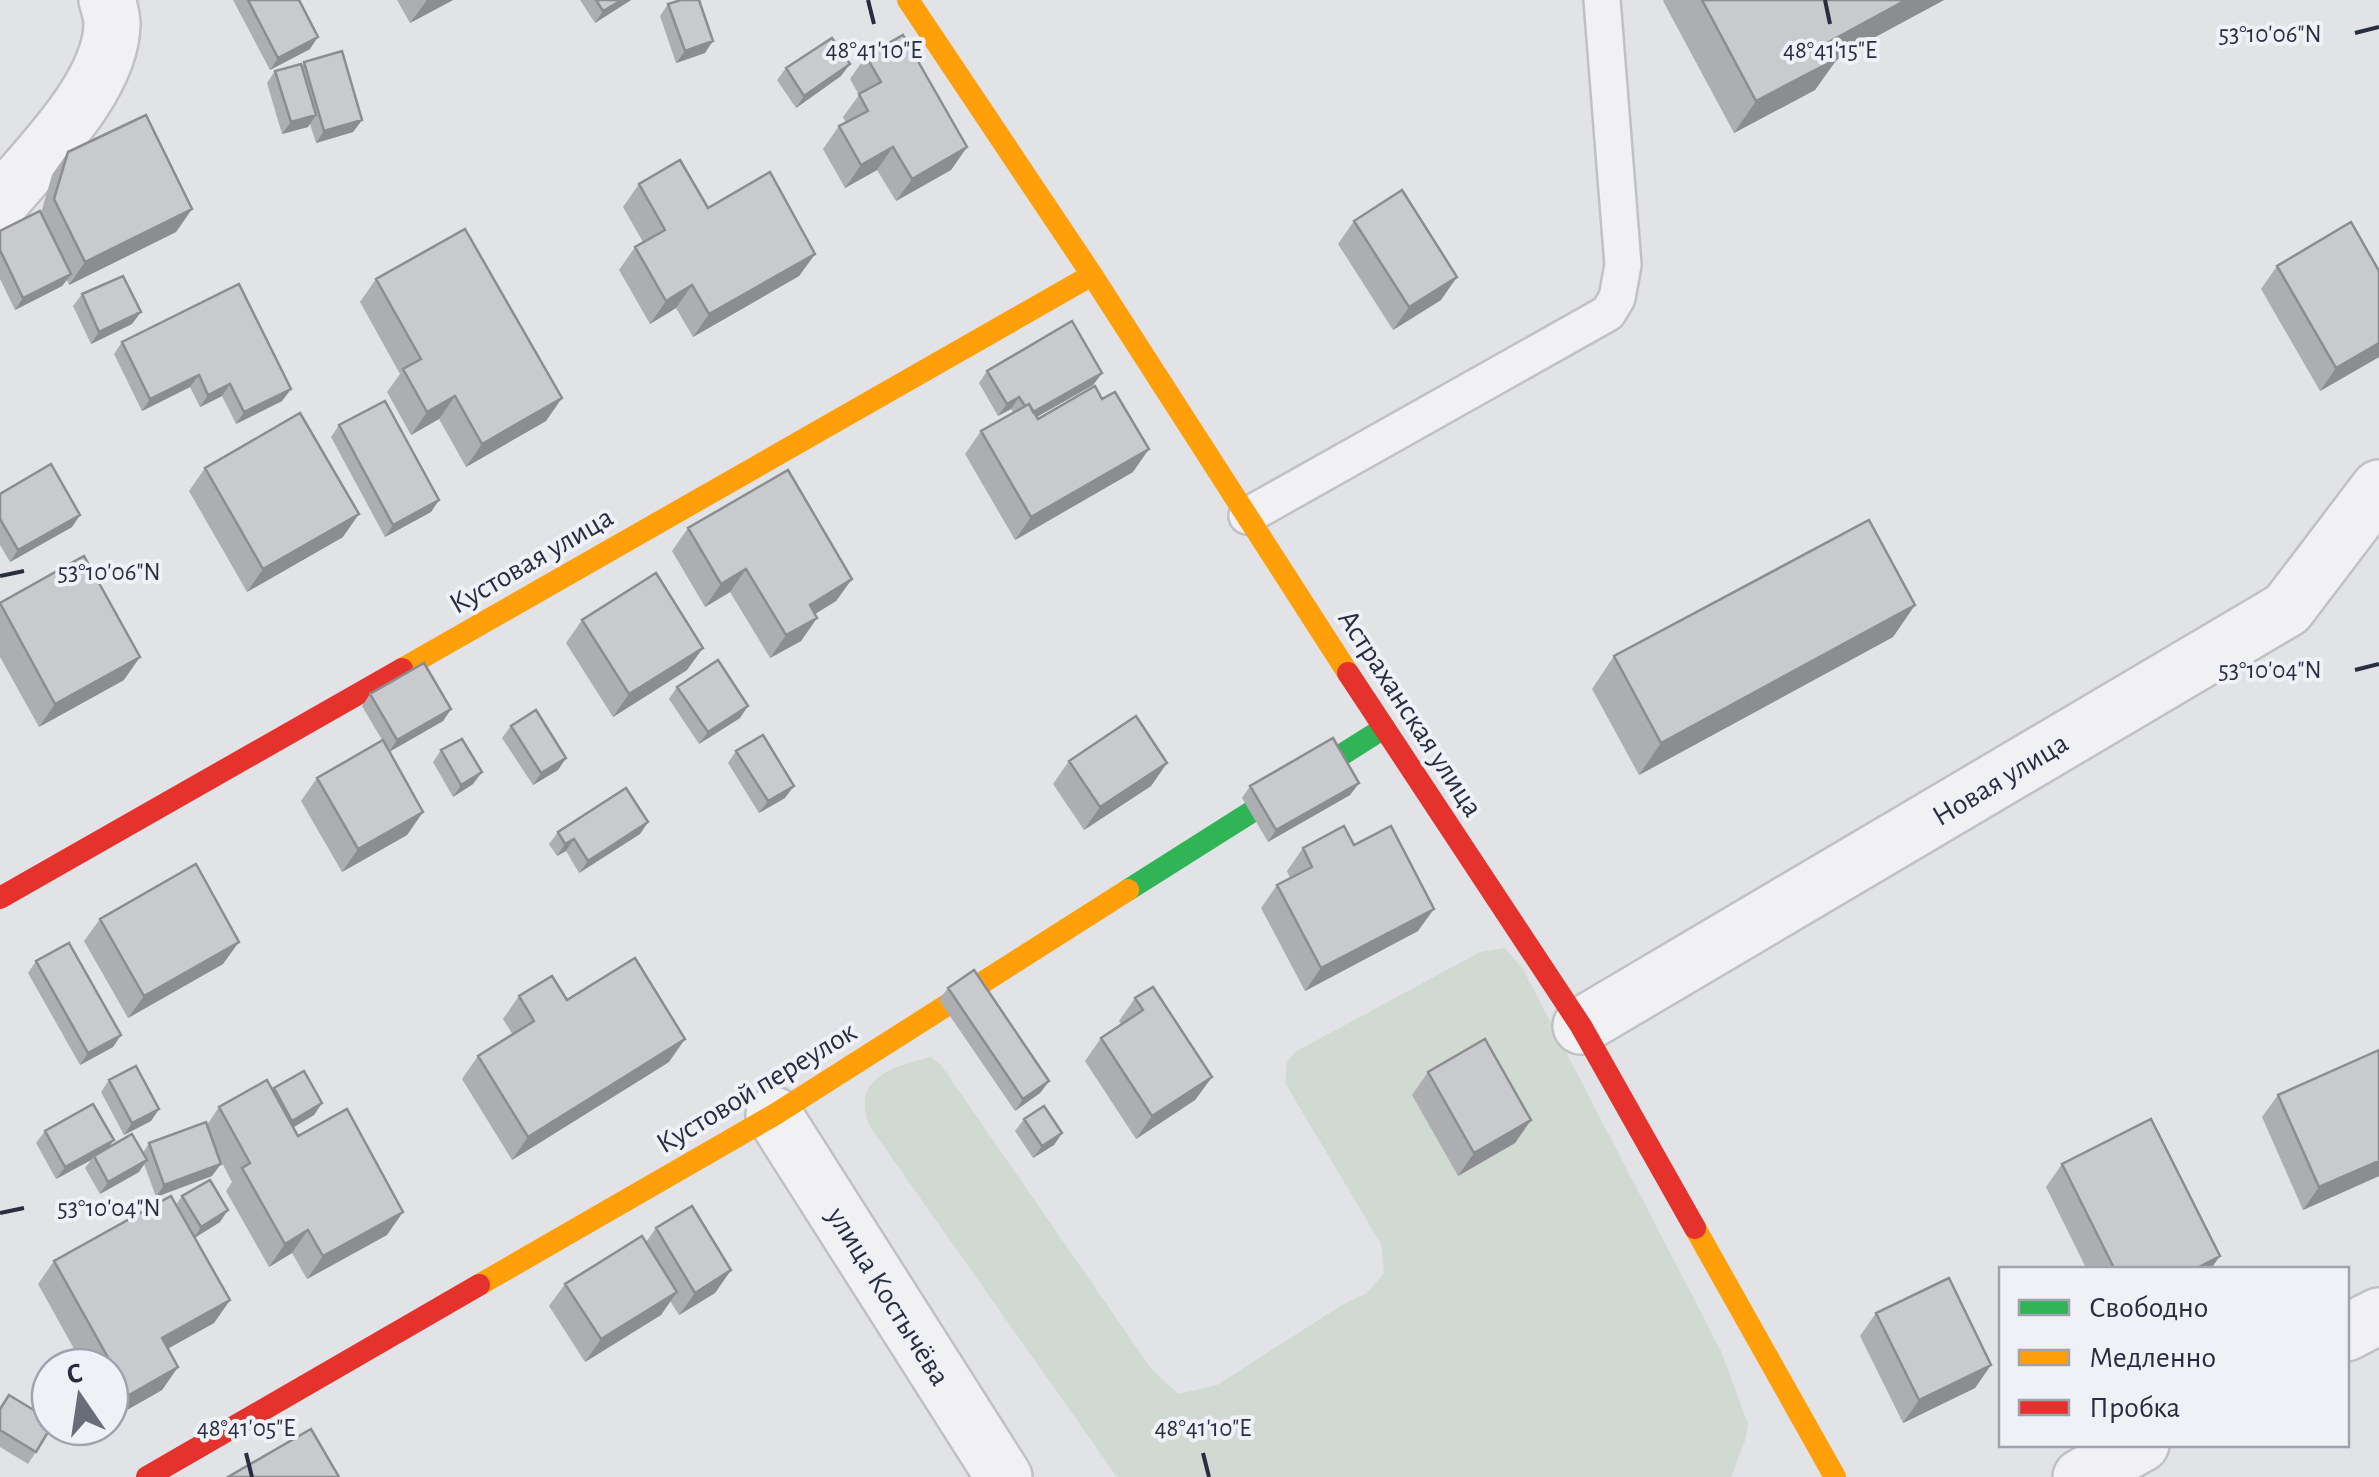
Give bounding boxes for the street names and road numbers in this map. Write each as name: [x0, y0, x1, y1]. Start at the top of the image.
street label: Кустовая улица: [445, 502, 618, 620]
street label: Астраханская улица: [1332, 605, 1488, 822]
street label: Новая улица: [1927, 728, 2074, 832]
street label: Кустовой переулок: [651, 1016, 862, 1159]
street label: улица Костычёва: [821, 1201, 955, 1391]

